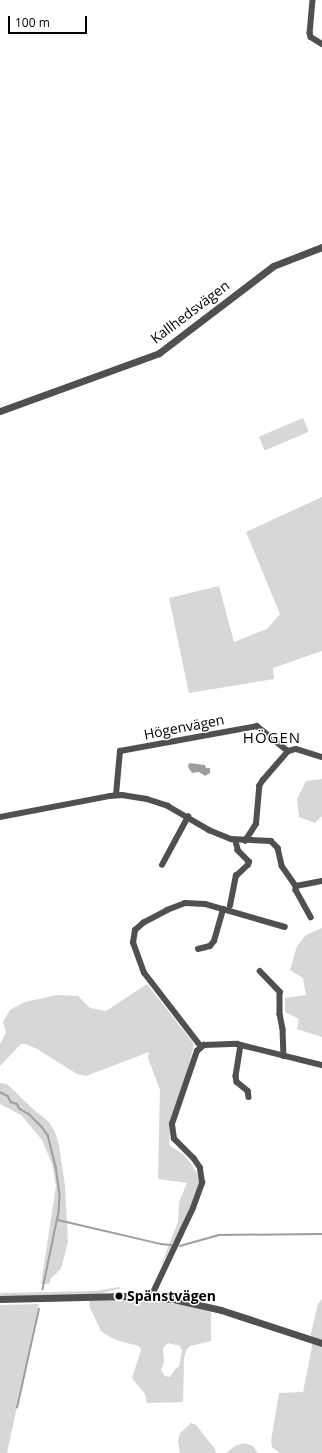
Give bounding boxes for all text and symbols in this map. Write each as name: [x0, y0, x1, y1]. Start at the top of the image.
scale bar: [10, 8, 89, 34]
text: 100 m: [15, 14, 50, 31]
street label: Kallhedsvägen: [147, 277, 233, 347]
street label: Högenvägen: [142, 711, 226, 743]
district label: HÖGEN: [243, 729, 301, 747]
place label: Spänstvägen: [127, 1288, 216, 1304]
marker: Spänstvägen: [114, 1291, 124, 1301]

